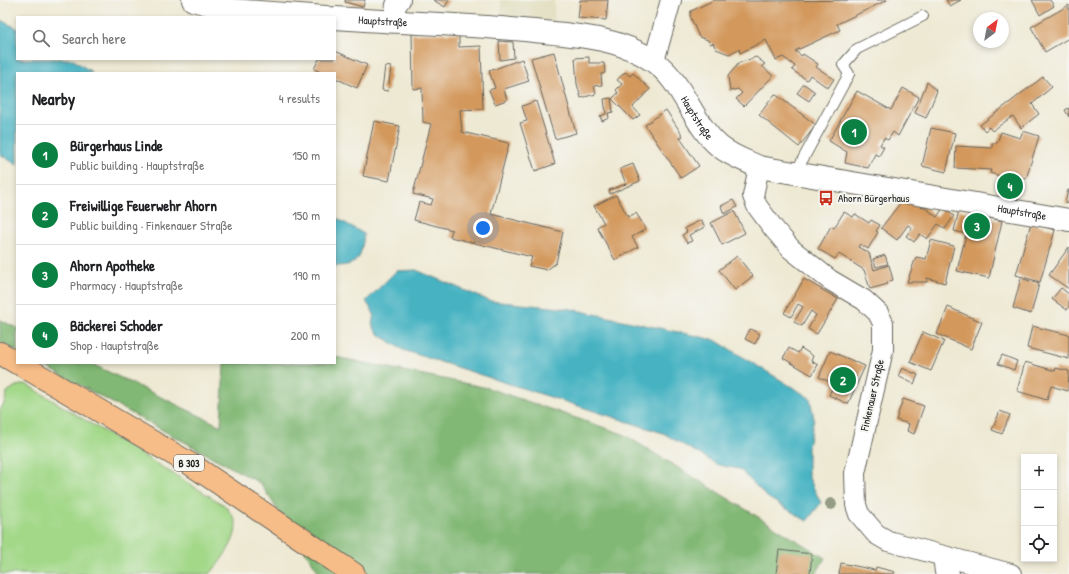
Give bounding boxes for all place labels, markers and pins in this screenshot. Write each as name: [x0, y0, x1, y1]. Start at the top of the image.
pin: 1: [841, 117, 867, 147]
pin: 4: [997, 171, 1023, 201]
bus stop icon: Ahorn Bürgerhaus: [817, 189, 835, 207]
place label: Ahorn Bürgerhaus: [838, 191, 909, 205]
pin: 3: [964, 211, 990, 241]
pin: 2: [830, 365, 856, 395]

